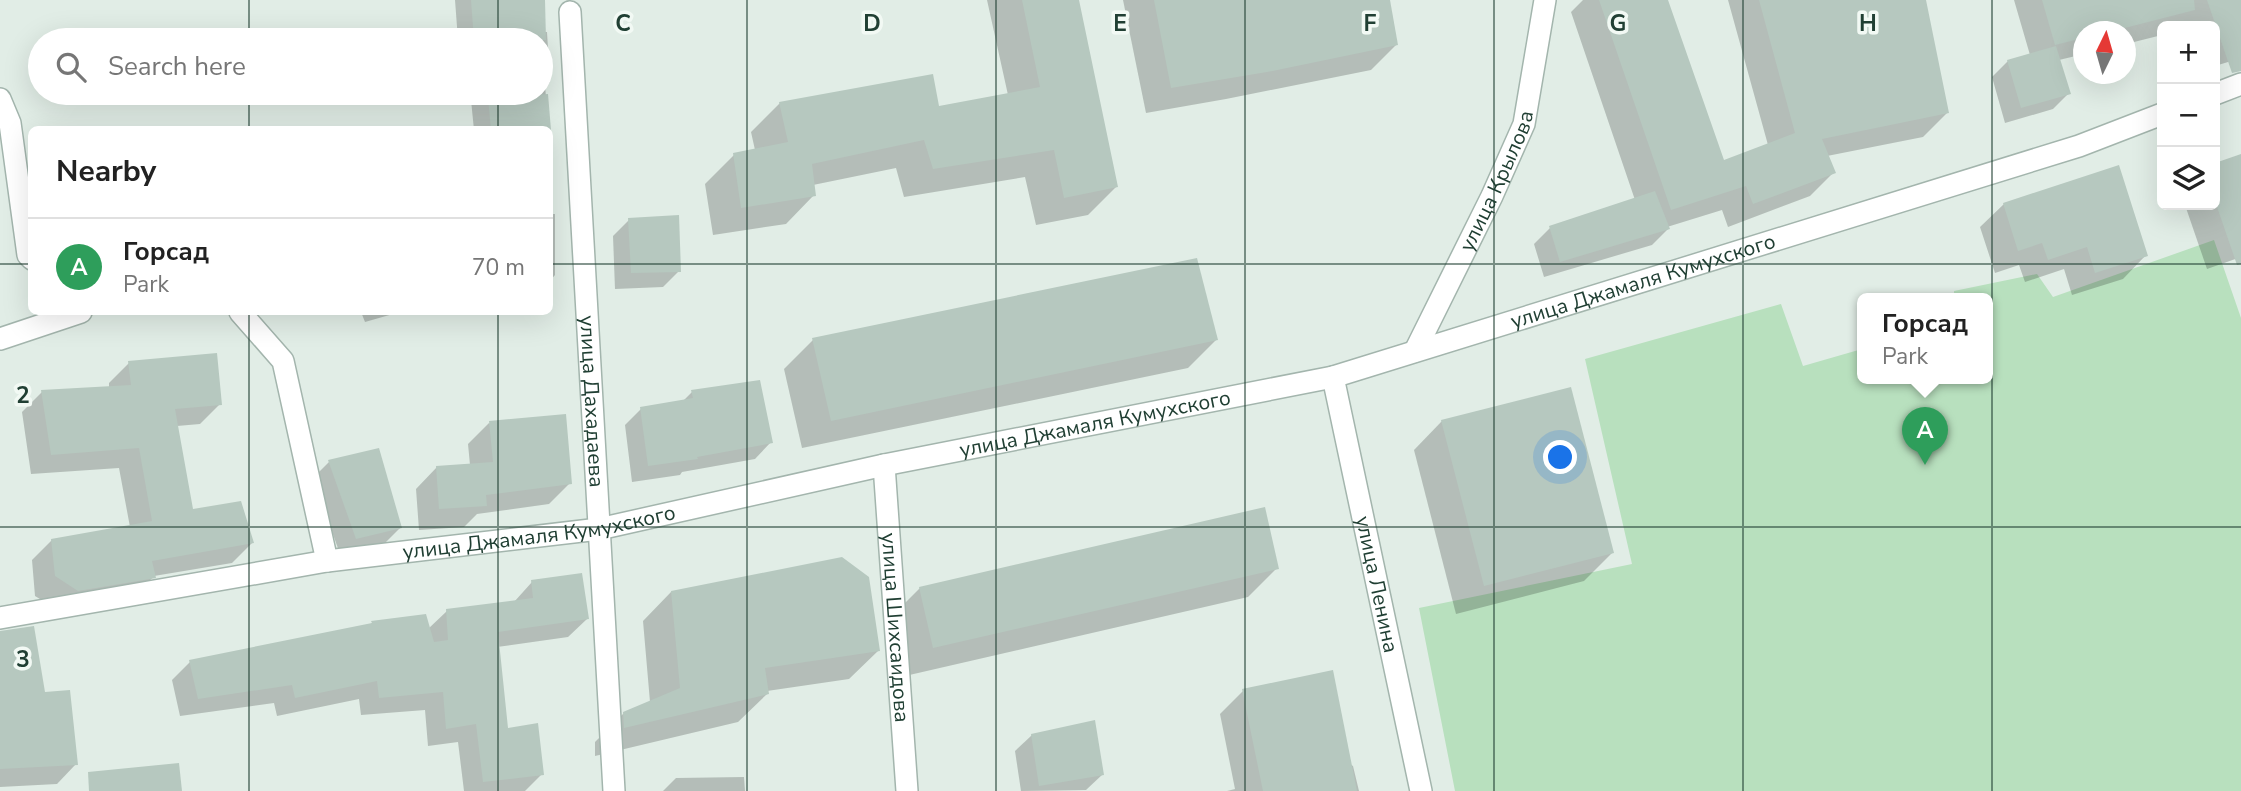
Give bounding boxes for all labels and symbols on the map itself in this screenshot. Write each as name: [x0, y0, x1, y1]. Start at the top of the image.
text: C: [615, 8, 631, 39]
text: D: [863, 8, 881, 39]
text: E: [1113, 8, 1127, 39]
text: F: [1364, 8, 1377, 39]
text: G: [1610, 8, 1626, 39]
text: H: [1859, 8, 1877, 39]
north arrow: [2073, 21, 2136, 84]
street label: улица Крылова: [1453, 109, 1540, 256]
street label: улица Джамаля Кумухского: [1507, 227, 1779, 335]
street label: улица Дахадаева: [573, 315, 611, 488]
text: 2: [16, 380, 30, 411]
street label: улица Джамаля Кумухского: [957, 383, 1233, 464]
pin: A: [1902, 407, 1948, 465]
your location: [1543, 440, 1577, 474]
street label: улица Джамаля Кумухского: [401, 498, 678, 566]
street label: улица Ленина: [1349, 513, 1405, 655]
street label: улица Шихсаидова: [875, 532, 916, 723]
text: 3: [16, 644, 30, 675]

